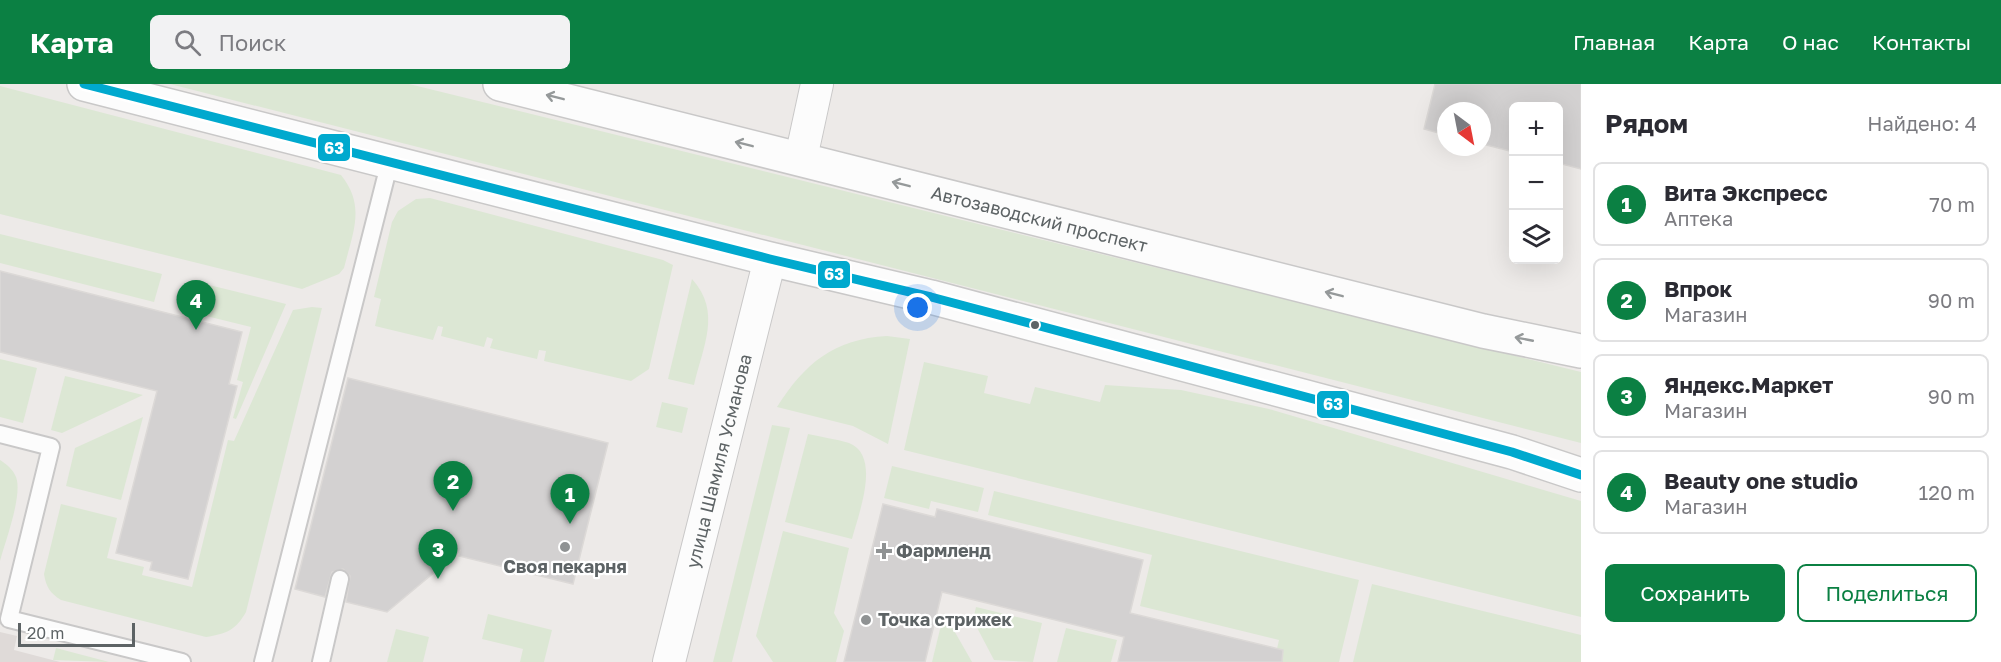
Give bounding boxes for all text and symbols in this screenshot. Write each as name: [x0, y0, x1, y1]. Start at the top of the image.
search box: [150, 15, 570, 69]
text: Карта: [30, 26, 114, 59]
icon: search: [171, 26, 204, 59]
text: Поиск: [219, 29, 286, 56]
text: Главная: [1573, 29, 1655, 55]
text: Карта: [1688, 29, 1749, 55]
text: О нас: [1782, 29, 1839, 55]
text: Контакты: [1872, 29, 1971, 55]
one-way arrow: [546, 91, 565, 103]
north arrow: [1437, 102, 1491, 156]
map controls: [1509, 102, 1563, 264]
button: +: [1509, 102, 1563, 156]
text: Рядом: [1605, 108, 1688, 139]
text: Найдено: 4: [1867, 111, 1977, 135]
line badge: 63: [317, 133, 351, 162]
one-way arrow: [735, 137, 754, 149]
text: 63: [324, 138, 344, 158]
button: −: [1509, 156, 1563, 210]
one-way arrow: [892, 177, 911, 189]
text: Вита Экспресс: [1664, 179, 1828, 206]
street label: Автозаводский проспект: [929, 181, 1150, 256]
text: 1: [1621, 192, 1632, 216]
text: 70 m: [1929, 192, 1975, 216]
text: Аптека: [1664, 206, 1733, 230]
button: layers: [1509, 210, 1563, 264]
line badge: 63: [817, 260, 851, 289]
text: 63: [824, 264, 844, 284]
text: Впрок: [1664, 275, 1732, 302]
pin: 4: [176, 280, 216, 330]
one-way arrow: [1325, 287, 1344, 299]
text: 2: [1620, 288, 1633, 312]
text: 90 m: [1928, 288, 1975, 312]
your location: [903, 293, 932, 322]
text: Магазин: [1664, 302, 1748, 326]
unlabelled marker: [1029, 319, 1041, 331]
one-way arrow: [1514, 333, 1534, 344]
street label: улица Шамиля Усманова: [681, 351, 756, 570]
text: Яндекс.Маркет: [1664, 371, 1833, 398]
text: 3: [1620, 384, 1633, 408]
text: 90 m: [1928, 384, 1975, 408]
line badge: 63: [1316, 390, 1350, 419]
text: 63: [1323, 394, 1343, 414]
text: Магазин: [1664, 398, 1748, 422]
pin: 2: [434, 462, 472, 511]
text: Beauty one studio: [1664, 467, 1858, 494]
pin: 1: [550, 474, 590, 524]
text: 4: [1620, 480, 1633, 504]
text: 120 m: [1919, 480, 1975, 504]
text: Магазин: [1664, 494, 1748, 518]
pin: 3: [418, 530, 458, 579]
place label: Фармленд: [896, 539, 991, 561]
marker: Своя пекарня: [558, 540, 572, 554]
marker: Фармленд: [877, 544, 891, 558]
place label: Своя пекарня: [503, 555, 627, 577]
button: Сохранить: [1605, 564, 1785, 622]
button: Поделиться: [1797, 564, 1977, 622]
place label: Точка стрижек: [878, 608, 1012, 630]
marker: Точка стрижек: [859, 613, 873, 627]
scale bar: [18, 620, 135, 648]
text: 20 m: [27, 623, 64, 643]

